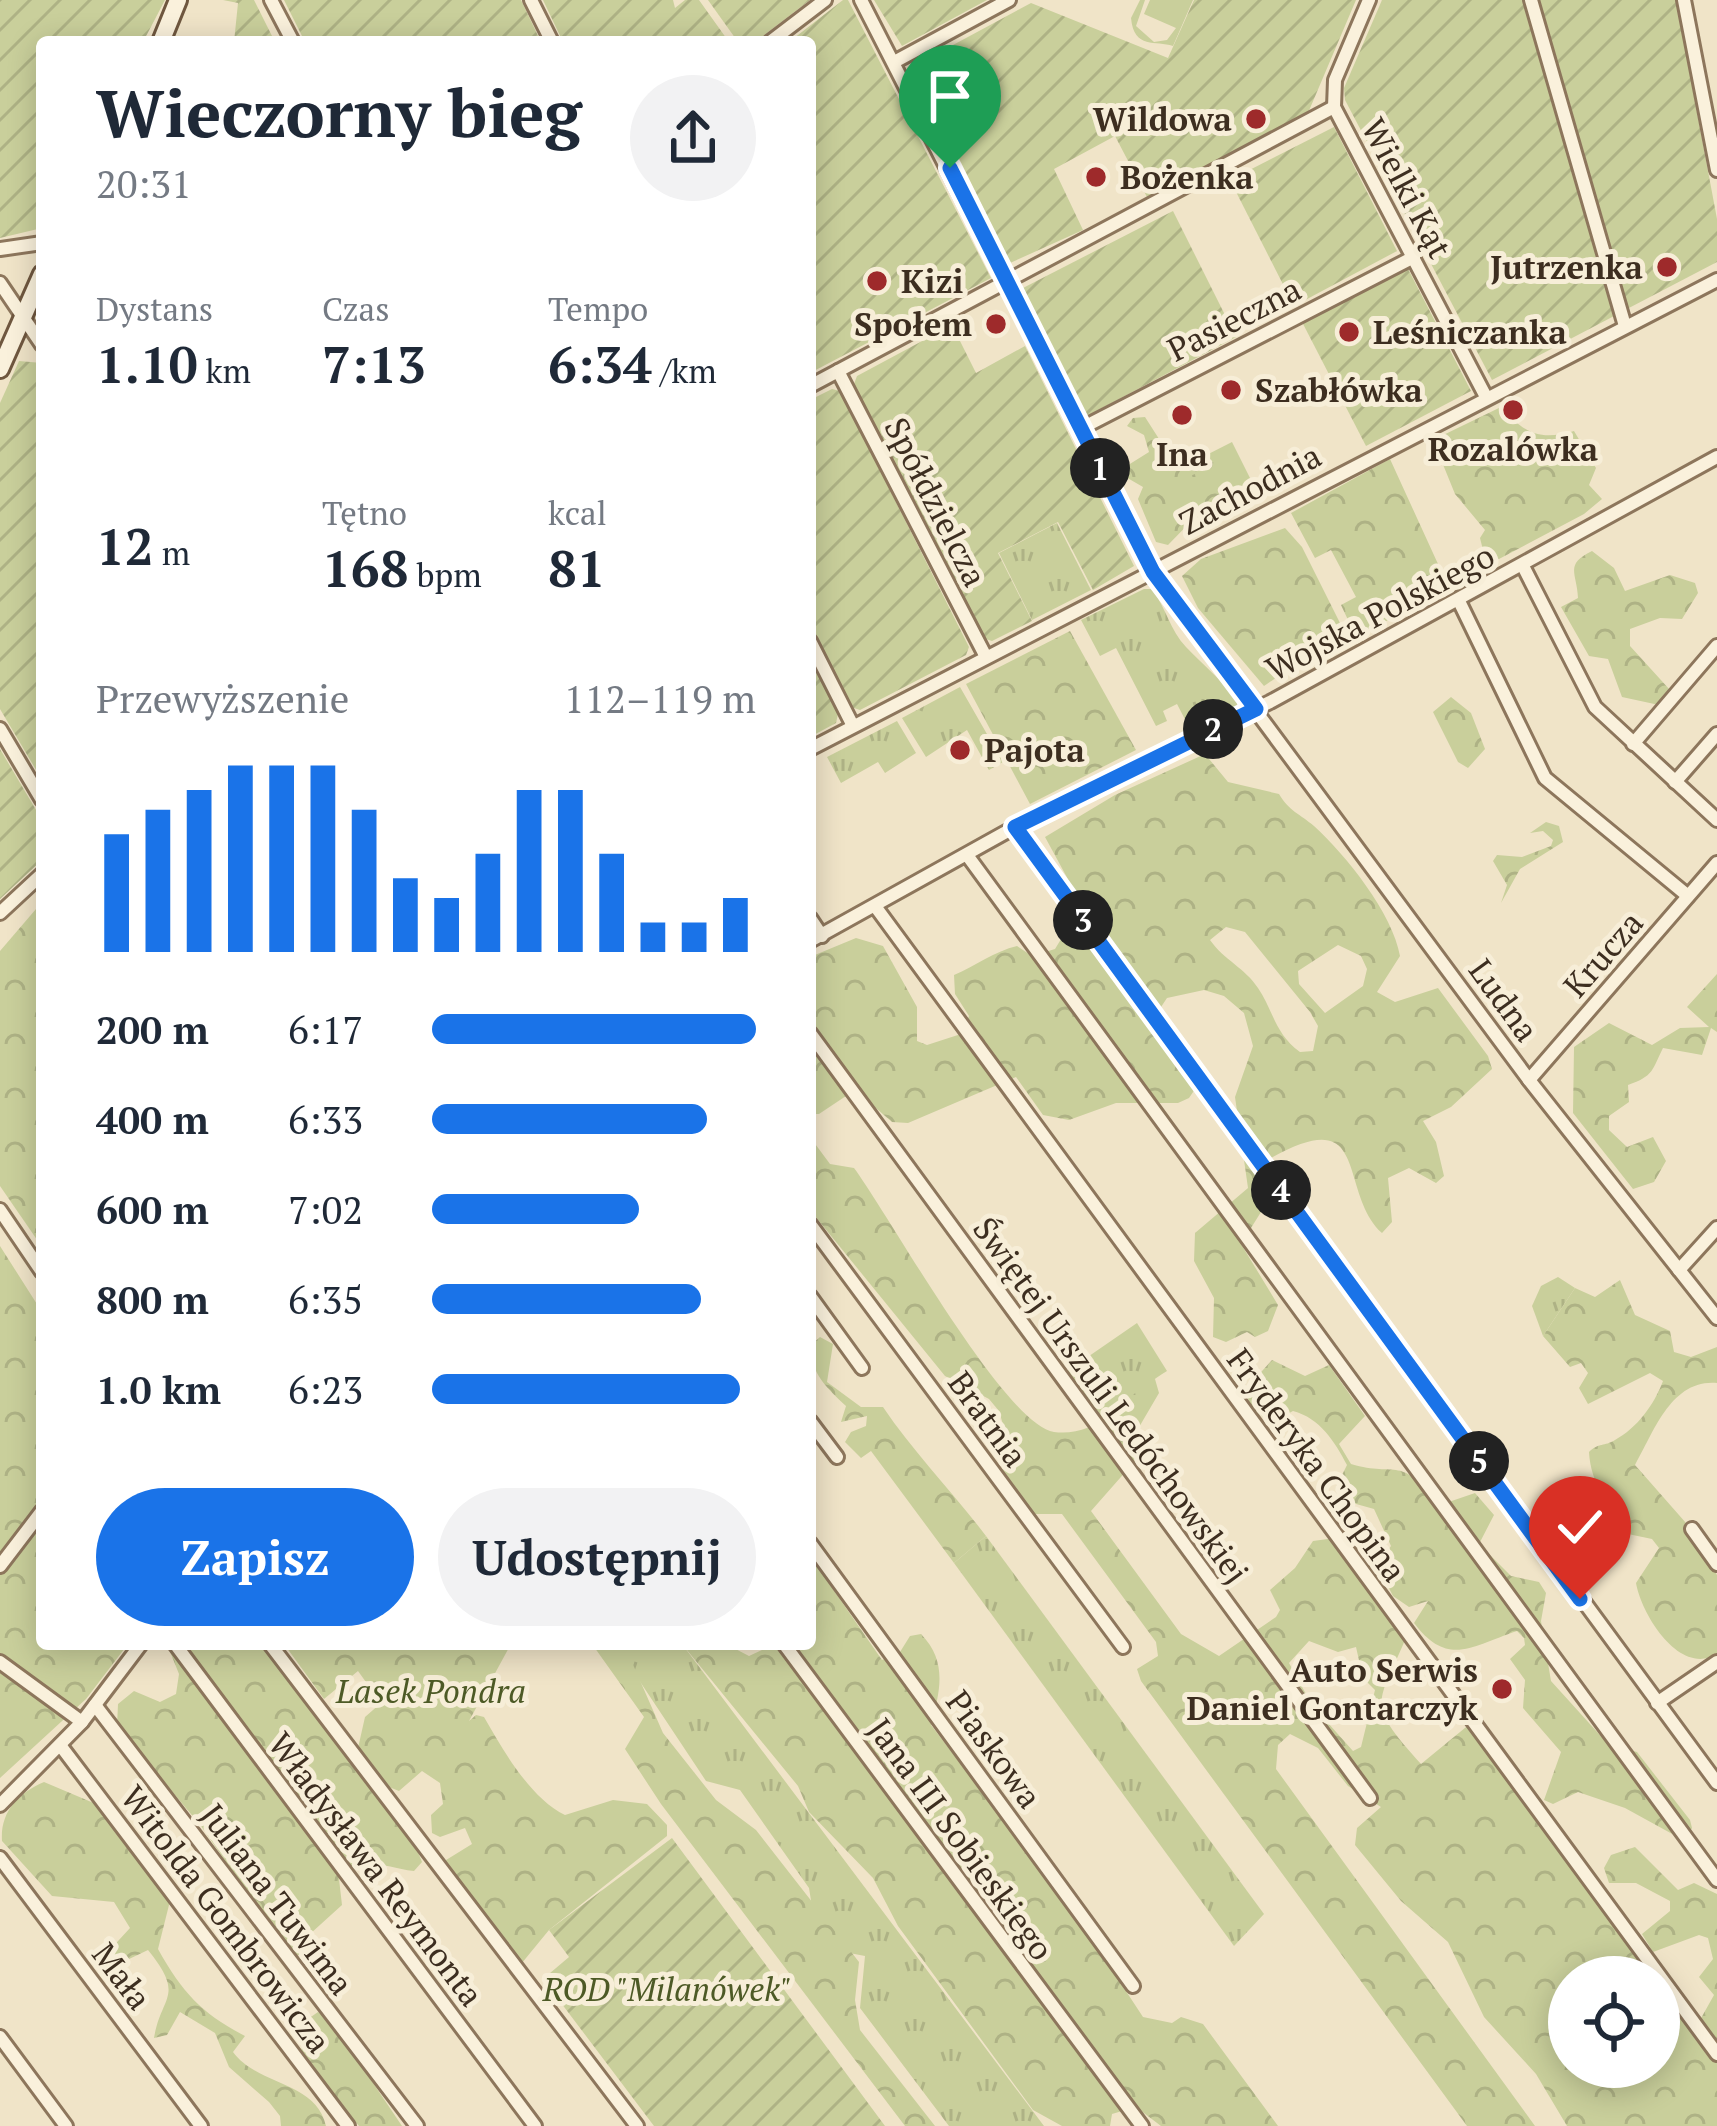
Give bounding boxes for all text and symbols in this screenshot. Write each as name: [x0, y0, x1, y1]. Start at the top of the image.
pin: [899, 45, 1001, 168]
icon: arrive: [917, 63, 983, 129]
text: Wieczorny bieg: [96, 68, 582, 156]
button: share: [630, 75, 756, 201]
place label: Wildowa: [1093, 97, 1232, 140]
marker: Wildowa: [1243, 106, 1269, 132]
street label: Wielki Kąt: [1353, 110, 1462, 265]
place label: Bożenka: [1120, 155, 1254, 198]
text: 20:31: [96, 157, 192, 209]
marker: Bożenka: [1083, 164, 1109, 190]
place label: Jutrzenka: [1490, 245, 1643, 288]
marker: Jutrzenka: [1654, 254, 1680, 280]
place label: Kizi: [901, 259, 963, 302]
street label: Pasieczna: [1160, 267, 1308, 370]
marker: Kizi: [864, 268, 890, 294]
text: Dystans: [96, 287, 213, 330]
text: Czas: [322, 287, 390, 330]
text: Tempo: [548, 287, 648, 330]
place label: Społem: [854, 302, 972, 345]
place label: Leśniczanka: [1373, 310, 1567, 353]
marker: Społem: [983, 311, 1009, 337]
marker: Leśniczanka: [1336, 319, 1362, 345]
text: 1.10: [96, 330, 198, 398]
text: 7:13: [322, 330, 426, 398]
text: 6:34: [548, 330, 652, 398]
text: km: [198, 349, 251, 392]
text: /km: [652, 349, 717, 392]
place label: Szabłówka: [1255, 368, 1423, 411]
marker: Szabłówka: [1218, 377, 1244, 403]
marker: Rozalówka: [1500, 397, 1526, 423]
marker: Ina: [1169, 402, 1195, 428]
street label: Spółdzielcza: [876, 410, 997, 593]
place label: Rozalówka: [1428, 427, 1598, 470]
place label: Ina: [1156, 432, 1208, 475]
street label: Zachodnia: [1172, 433, 1328, 544]
pin: 1: [1070, 438, 1130, 498]
text: 1: [1091, 446, 1109, 489]
text: Tętno: [322, 491, 407, 534]
text: kcal: [548, 491, 607, 534]
text: 12: [96, 512, 154, 580]
text: m: [154, 531, 190, 574]
street label: Wojska Polskiego: [1258, 533, 1501, 690]
text: 168: [322, 534, 408, 602]
text: 81: [548, 534, 606, 602]
text: bpm: [408, 553, 482, 596]
text: Przewyższenie: [96, 672, 349, 724]
text: 112–119 m: [564, 672, 756, 724]
pin: 2: [1183, 699, 1243, 759]
text: 2: [1204, 707, 1222, 750]
place label: Pajota: [984, 728, 1085, 771]
marker: Pajota: [947, 737, 973, 763]
pin: 3: [1053, 890, 1113, 950]
text: 3: [1074, 898, 1092, 941]
street label: Krucza: [1553, 902, 1652, 1006]
street label: Ludna: [1460, 950, 1549, 1049]
text: 200 m: [96, 1003, 209, 1055]
text: 6:17: [288, 1003, 363, 1055]
text: 400 m: [96, 1093, 209, 1145]
text: 6:33: [288, 1093, 363, 1145]
pin: 4: [1251, 1160, 1311, 1220]
text: 4: [1272, 1168, 1290, 1211]
text: 600 m: [96, 1183, 209, 1235]
text: 7:02: [288, 1183, 363, 1235]
street label: Świętej Urszuli Ledóchowskiej: [964, 1208, 1259, 1591]
text: 800 m: [96, 1273, 209, 1325]
text: 6:35: [288, 1273, 363, 1325]
street label: Fryderyka Chopina: [1218, 1340, 1417, 1590]
street label: Bratnia: [939, 1362, 1038, 1475]
text: 1.0 km: [96, 1363, 221, 1415]
text: 6:23: [288, 1363, 363, 1415]
pin: 5: [1449, 1431, 1509, 1491]
text: 5: [1470, 1439, 1488, 1482]
pin: [1529, 1476, 1631, 1599]
button: Zapisz: [96, 1488, 414, 1626]
button: Udostępnij: [438, 1488, 756, 1626]
icon: check: [1547, 1494, 1613, 1560]
place label: Auto Serwis Daniel Gontarczyk: [1187, 1648, 1479, 1729]
park label: Lasek Pondra: [335, 1669, 526, 1712]
marker: Auto Serwis Daniel Gontarczyk: [1489, 1676, 1515, 1702]
street label: Piaskowa: [937, 1681, 1052, 1816]
street label: Jana III Sobieskiego: [859, 1709, 1064, 1968]
street label: Władysława Reymonta: [259, 1723, 493, 2014]
street label: Witolda Gombrowicza: [112, 1777, 341, 2061]
street label: Juliana Tuwima: [191, 1795, 363, 2003]
street label: Mała: [83, 1934, 161, 2018]
map controls: [1548, 1956, 1680, 2088]
button: locate: [1548, 1956, 1680, 2088]
park label: ROD "Milanówek": [542, 1967, 791, 2010]

